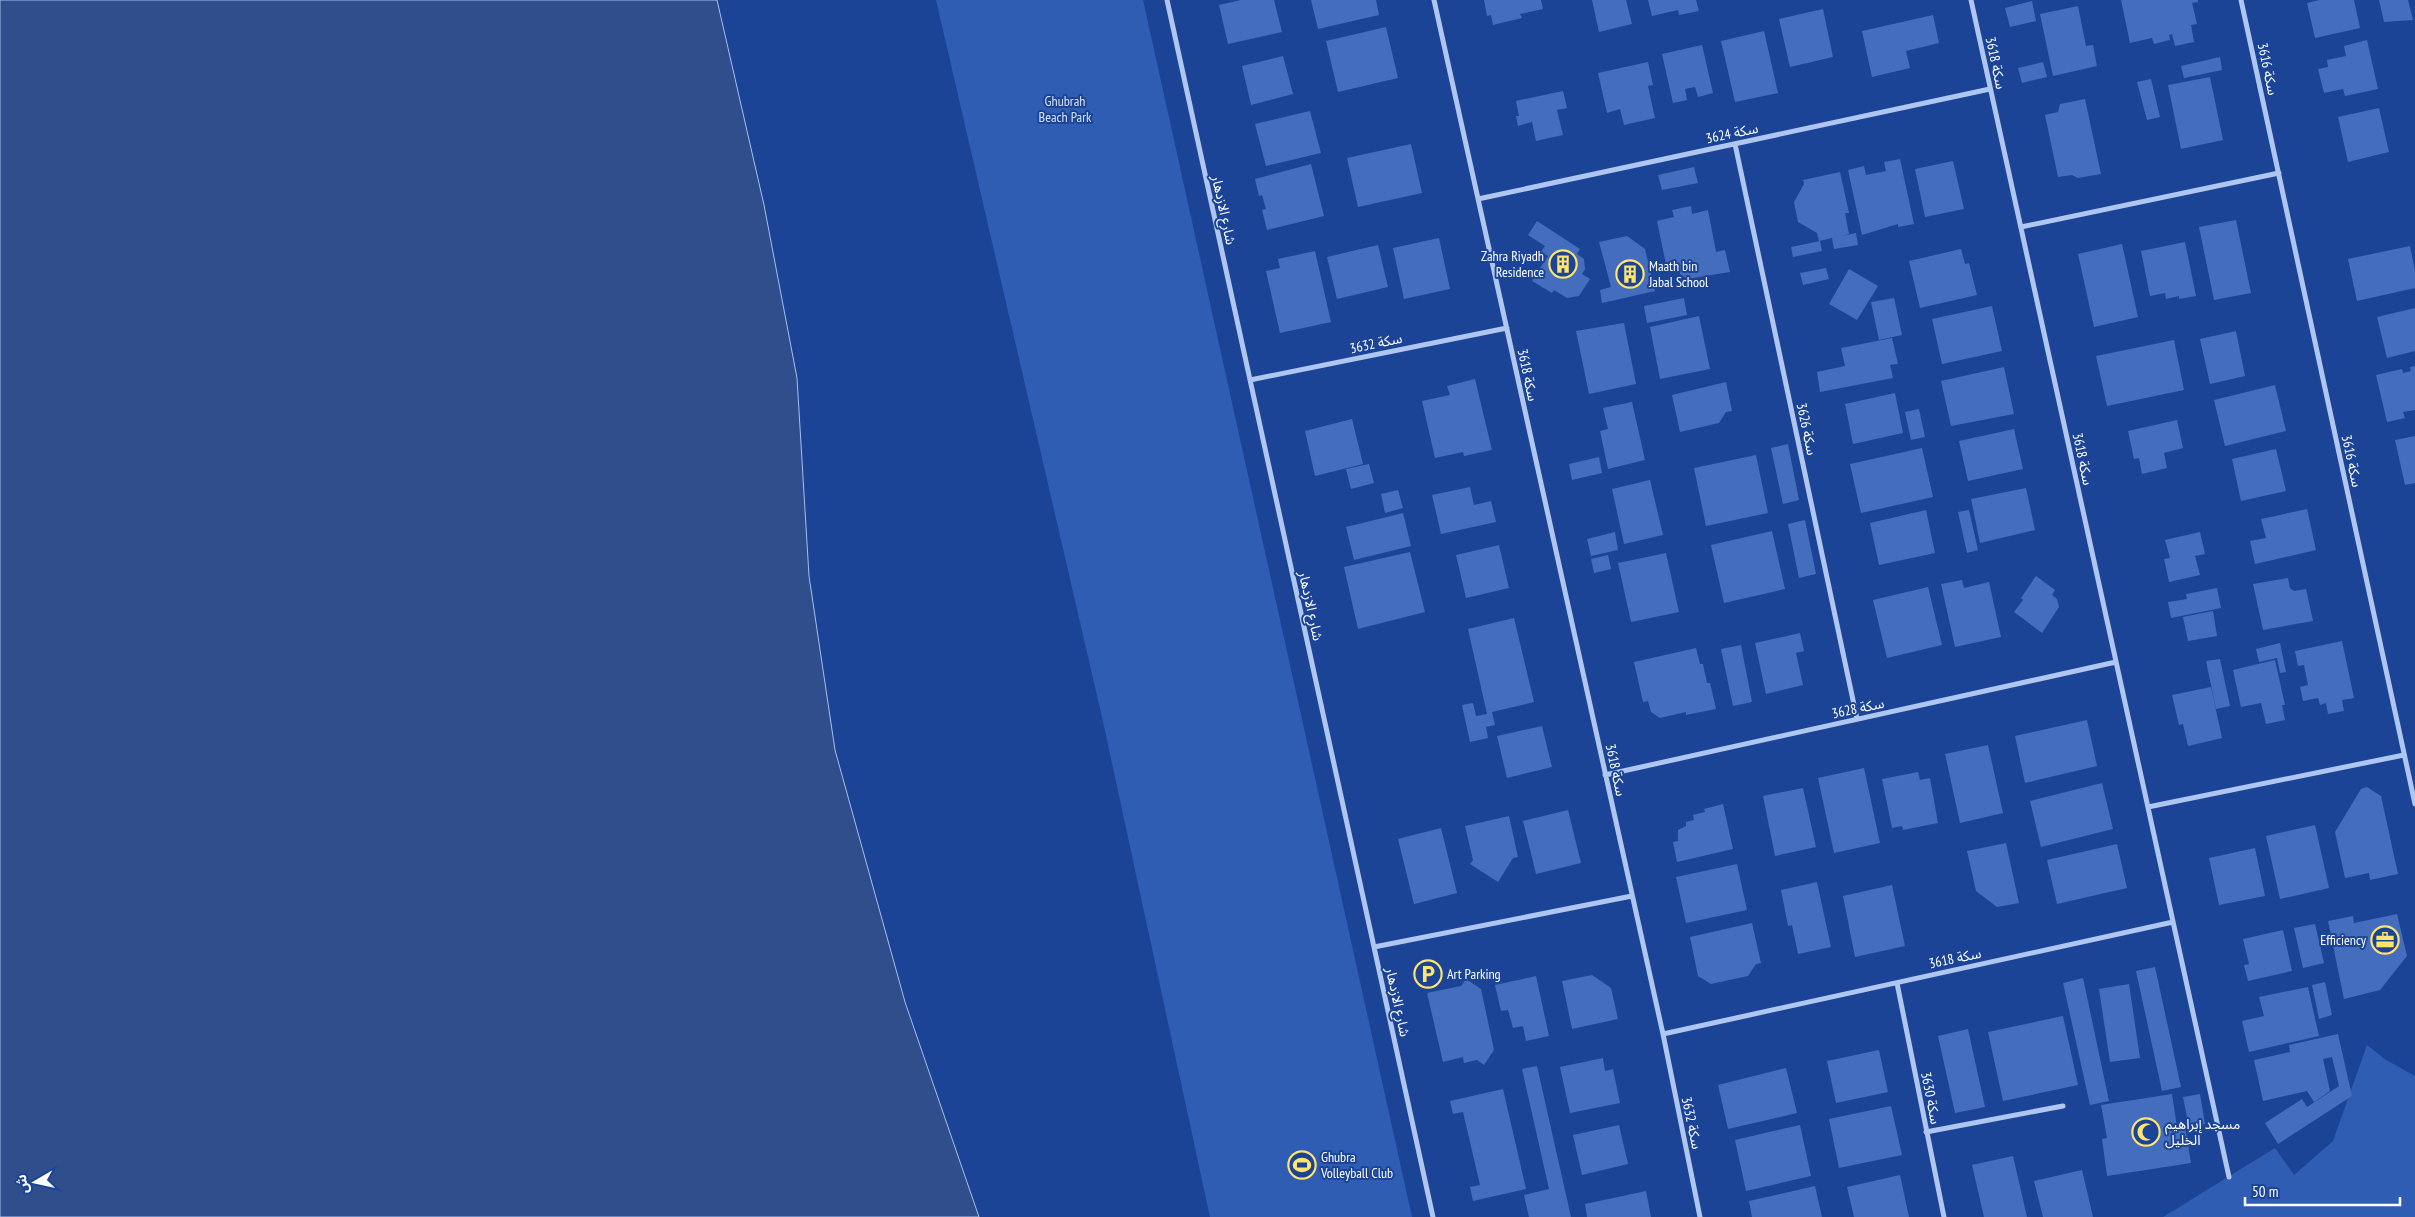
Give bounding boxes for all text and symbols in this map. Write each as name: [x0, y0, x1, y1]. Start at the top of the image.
street label: سكة 3618: [1982, 35, 2010, 91]
street label: سكة 3616: [2254, 41, 2282, 97]
park label: Ghubrah Beach Park: [1039, 92, 1092, 126]
street label: سكة 3624: [1704, 119, 1760, 147]
street label: شارع الازدهار: [1206, 173, 1240, 247]
place label: Zahra Riyadh Residence: [1481, 247, 1544, 281]
building icon: Zahra Riyadh Residence: [1548, 249, 1578, 279]
place label: Maath bin Jabal School: [1648, 257, 1709, 291]
building icon: Maath bin Jabal School: [1615, 259, 1645, 289]
street label: سكة 3632: [1348, 329, 1404, 357]
street label: سكة 3618: [1514, 347, 1542, 403]
street label: سكة 3626: [1793, 401, 1821, 457]
street label: سكة 3618: [2069, 431, 2097, 487]
street label: سكة 3616: [2338, 433, 2366, 489]
street label: شارع الازدهار: [1293, 569, 1327, 643]
street label: سكة 3628: [1830, 694, 1886, 722]
street label: سكة 3618: [1602, 742, 1630, 798]
office icon: Efficiency: [2370, 925, 2400, 955]
place label: Efficiency: [2320, 931, 2367, 949]
street label: سكة 3618: [1927, 944, 1983, 972]
parking icon: Art Parking: [1413, 959, 1443, 989]
street label: شارع الازدهار: [1380, 965, 1414, 1039]
place label: Art Parking: [1447, 965, 1501, 983]
street label: سكة 3630: [1917, 1070, 1945, 1126]
street label: سكة 3632: [1678, 1095, 1706, 1151]
place label: مسجد إبراهيم الخليل: [2165, 1115, 2240, 1149]
mosque icon: مسجد إبراهيم الخليل: [2131, 1117, 2161, 1147]
place label: Ghubra Volleyball Club: [1320, 1148, 1393, 1182]
sports icon: Ghubra Volleyball Club: [1287, 1150, 1317, 1180]
north arrow: [10, 1157, 60, 1207]
text: ش: [12, 1173, 33, 1195]
scale bar: [2245, 1174, 2400, 1206]
text: 50 m: [2252, 1182, 2278, 1201]

